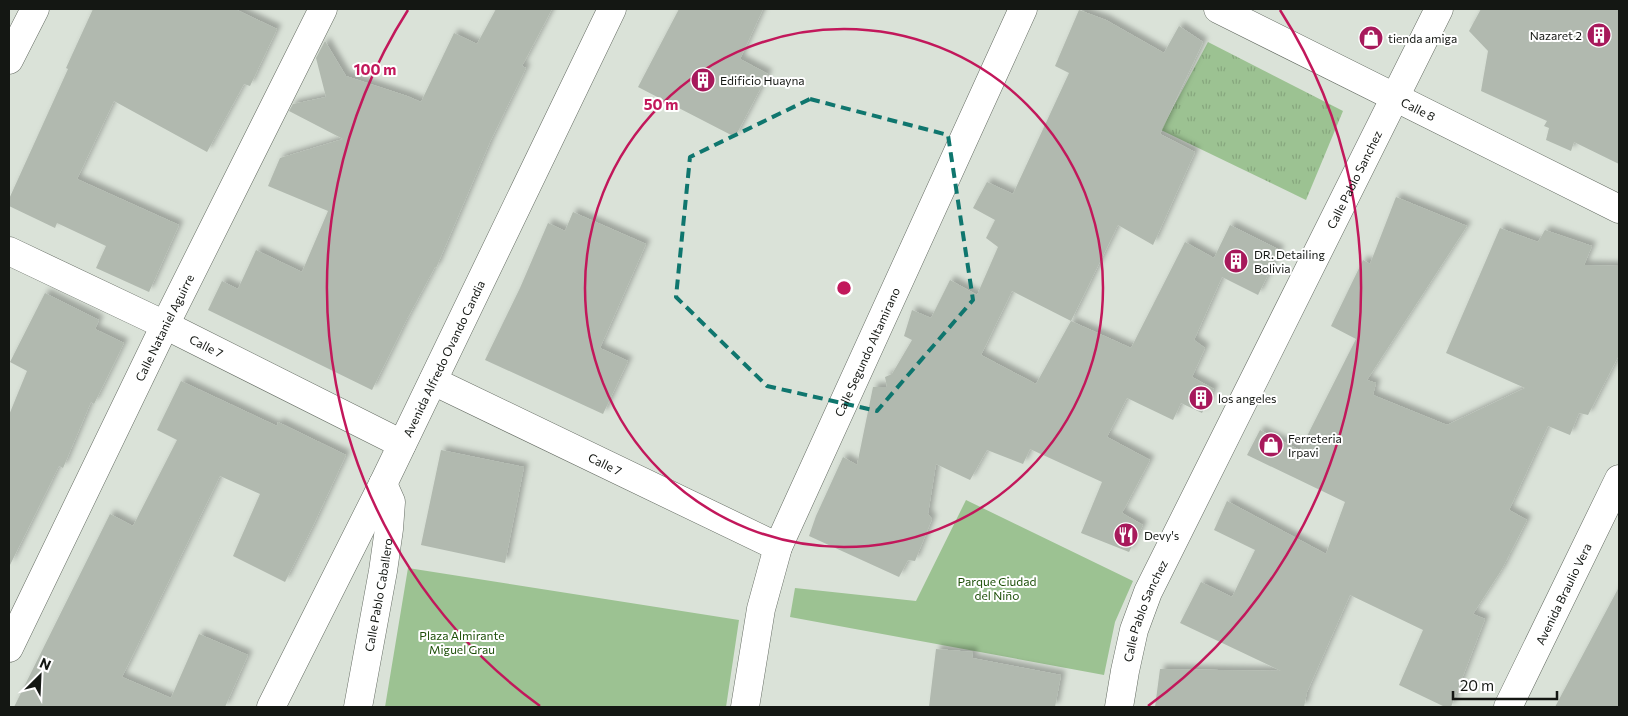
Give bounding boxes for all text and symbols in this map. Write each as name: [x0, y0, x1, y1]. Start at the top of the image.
building icon: Nazaret 2: [1586, 22, 1612, 48]
shop icon: tienda amiga: [1358, 25, 1384, 51]
place label: Nazaret 2: [1530, 28, 1582, 42]
place label: tienda amiga: [1388, 31, 1457, 45]
text: 100 m: [354, 60, 396, 78]
building icon: Edificio Huayna: [690, 67, 716, 93]
place label: Edificio Huayna: [720, 73, 805, 87]
text: 50 m: [644, 95, 678, 113]
street label: Calle 8: [1399, 95, 1438, 123]
street label: Calle Pablo Sanchez: [1323, 128, 1384, 231]
place label: DR. Detailing Bolivia: [1254, 247, 1325, 275]
building icon: DR. Detailing Bolivia: [1223, 248, 1249, 274]
street label: Calle Nataniel Aguirre: [132, 272, 196, 383]
street label: Avenida Alfredo Ovando Candia: [400, 278, 487, 439]
centre of rings: [835, 279, 853, 297]
street label: Calle Segundo Altamirano: [831, 285, 902, 419]
street label: Calle 7: [187, 332, 225, 360]
building icon: los angeles: [1188, 385, 1214, 411]
place label: los angeles: [1218, 391, 1277, 405]
place label: Ferreteria Irpavi: [1288, 431, 1342, 459]
shop icon: Ferreteria Irpavi: [1258, 432, 1284, 458]
street label: Calle 7: [586, 450, 624, 478]
restaurant icon: Devy's: [1113, 522, 1139, 548]
place label: Devy's: [1144, 528, 1179, 542]
street label: Calle Pablo Caballero: [361, 537, 395, 653]
street label: Avenida Braulio Vera: [1532, 541, 1594, 647]
street label: Calle Pablo Sanchez: [1120, 557, 1170, 663]
park label: Parque Ciudad del Niño: [958, 574, 1037, 602]
park label: Plaza Almirante Miguel Grau: [419, 628, 505, 656]
north arrow: [15, 651, 65, 701]
text: N: [37, 654, 54, 674]
scale bar: [1453, 668, 1557, 700]
text: 20 m: [1460, 676, 1494, 694]

